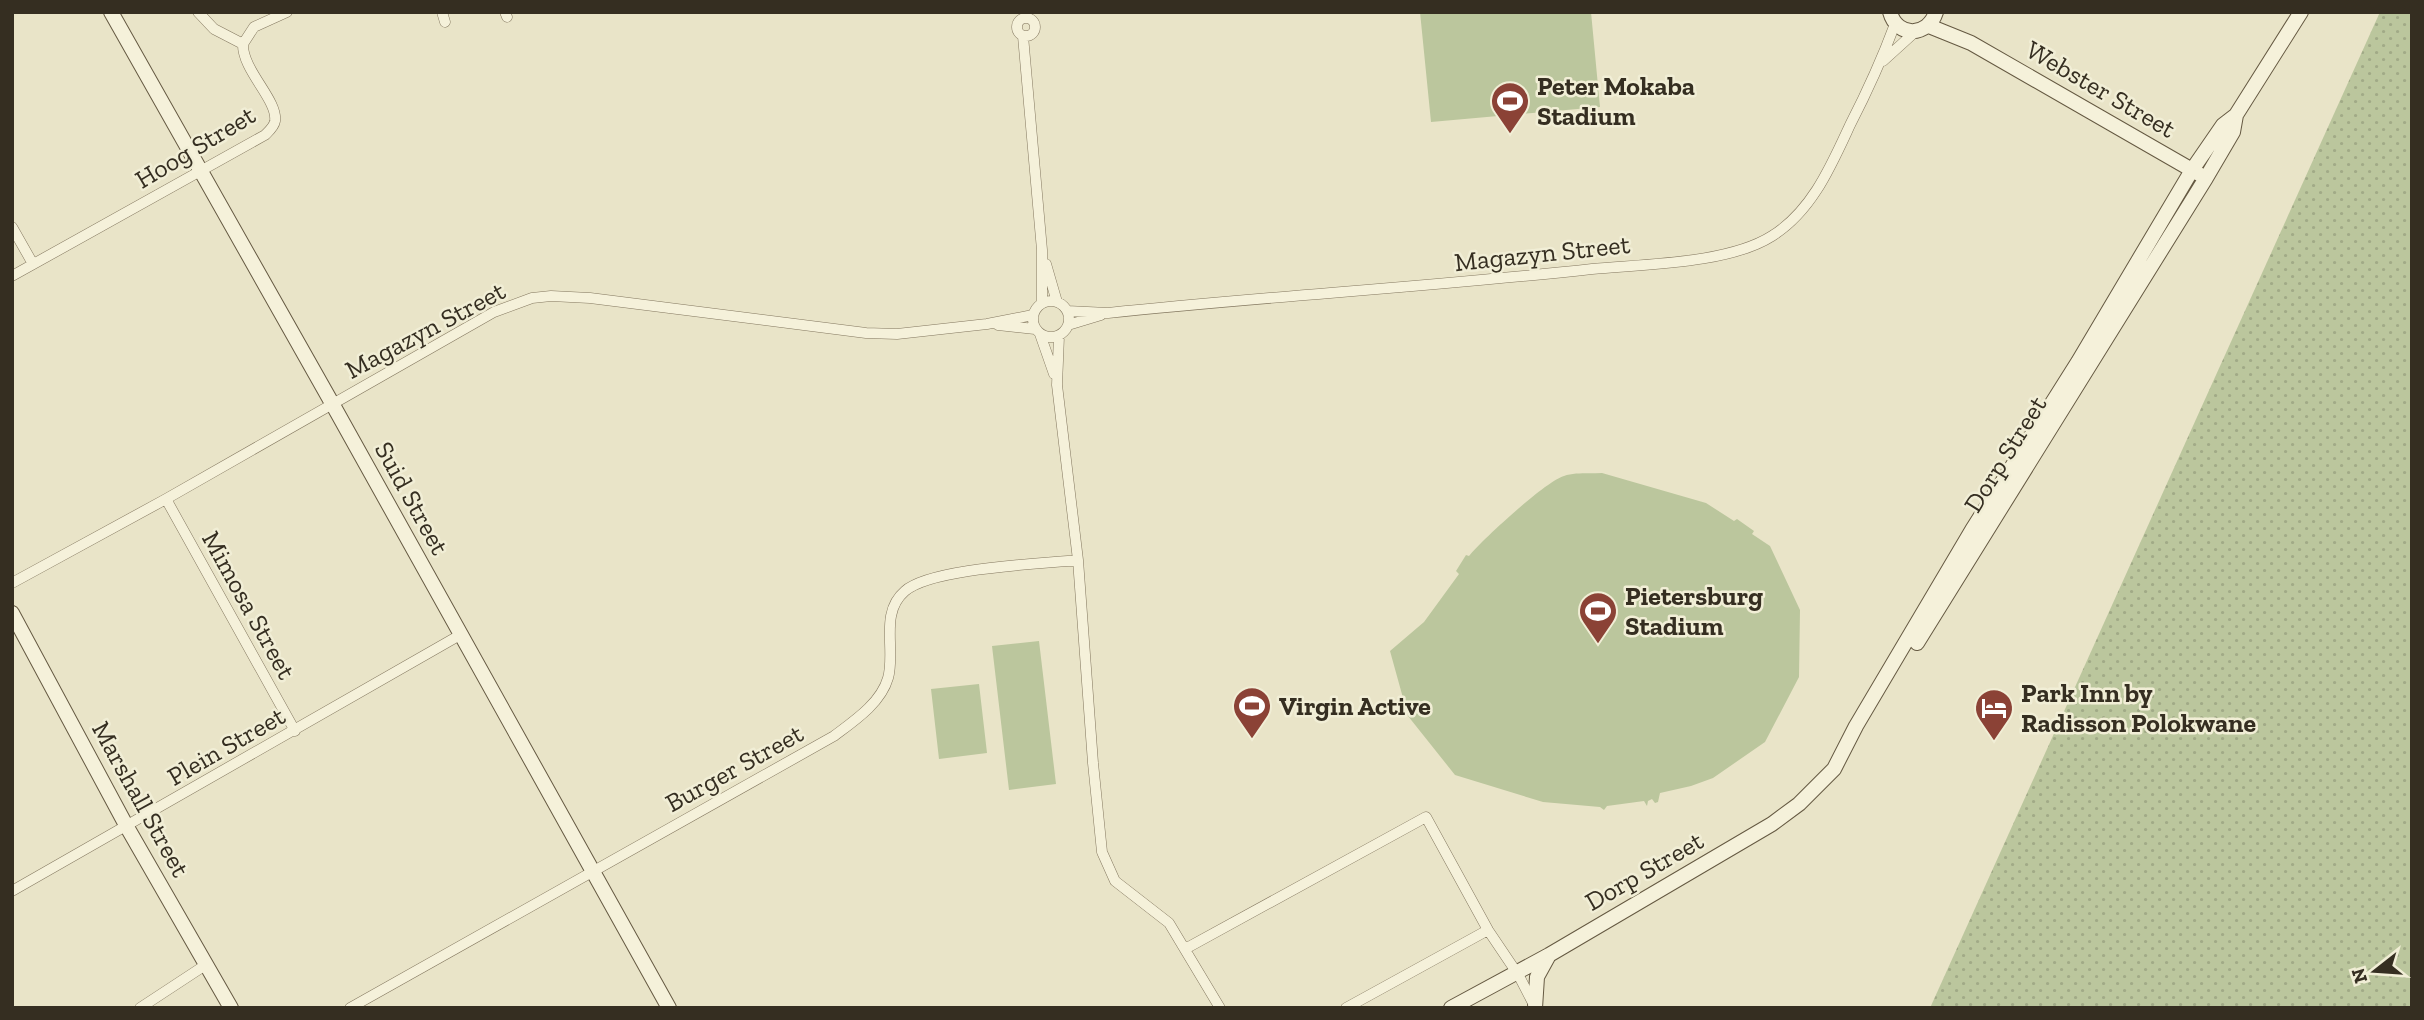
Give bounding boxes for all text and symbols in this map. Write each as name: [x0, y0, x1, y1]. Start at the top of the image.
street label: Webster Street: [2021, 33, 2182, 145]
place label: Peter Mokaba Stadium: [1537, 70, 1695, 132]
sports icon: Peter Mokaba Stadium: [1489, 80, 1531, 135]
street label: Hoog Street: [129, 99, 261, 195]
street label: Magazyn Street: [1453, 228, 1632, 278]
street label: Magazyn Street: [340, 274, 511, 386]
street label: Dorp Street: [1957, 390, 2054, 518]
street label: Suid Street: [368, 436, 456, 560]
street label: Mimosa Street: [195, 525, 303, 685]
place label: Pietersburg Stadium: [1625, 580, 1763, 642]
sports icon: Pietersburg Stadium: [1577, 590, 1619, 645]
place label: Park Inn by Radisson Polokwane: [2021, 677, 2256, 739]
sports icon: Virgin Active: [1231, 685, 1273, 740]
hotel icon: Park Inn by Radisson Polokwane: [1973, 687, 2015, 742]
place label: Virgin Active: [1279, 690, 1431, 722]
street label: Plein Street: [161, 699, 291, 793]
street label: Marshall Street: [85, 716, 197, 883]
street label: Burger Street: [660, 717, 809, 819]
street label: Dorp Street: [1579, 824, 1709, 918]
north arrow: [2340, 936, 2410, 1006]
text: N: [2346, 966, 2372, 986]

